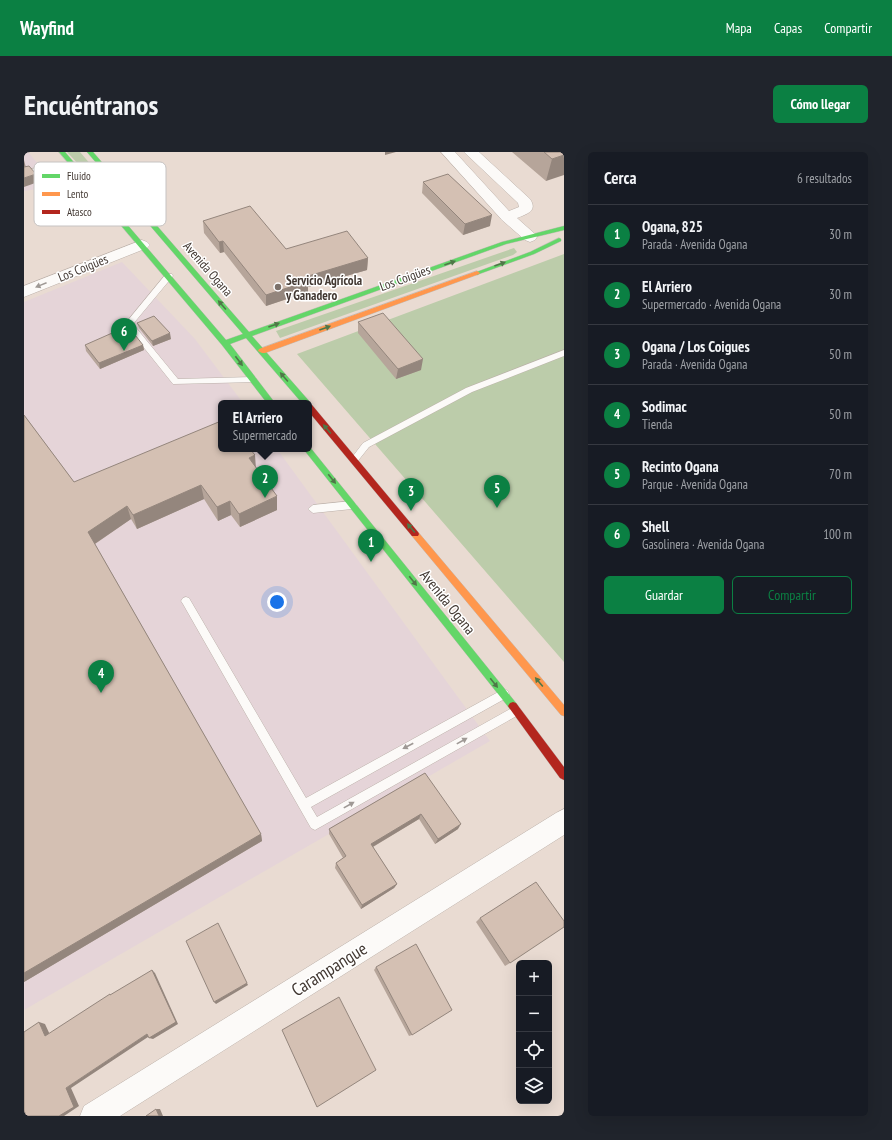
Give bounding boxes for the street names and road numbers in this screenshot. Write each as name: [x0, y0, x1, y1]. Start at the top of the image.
street label: Avenida Ogana: [180, 238, 236, 300]
street label: Los Coigües: [55, 250, 111, 286]
street label: Los Coigües: [377, 261, 433, 295]
street label: Avenida Ogana: [416, 566, 480, 638]
street label: Carampangue: [287, 937, 371, 1001]

